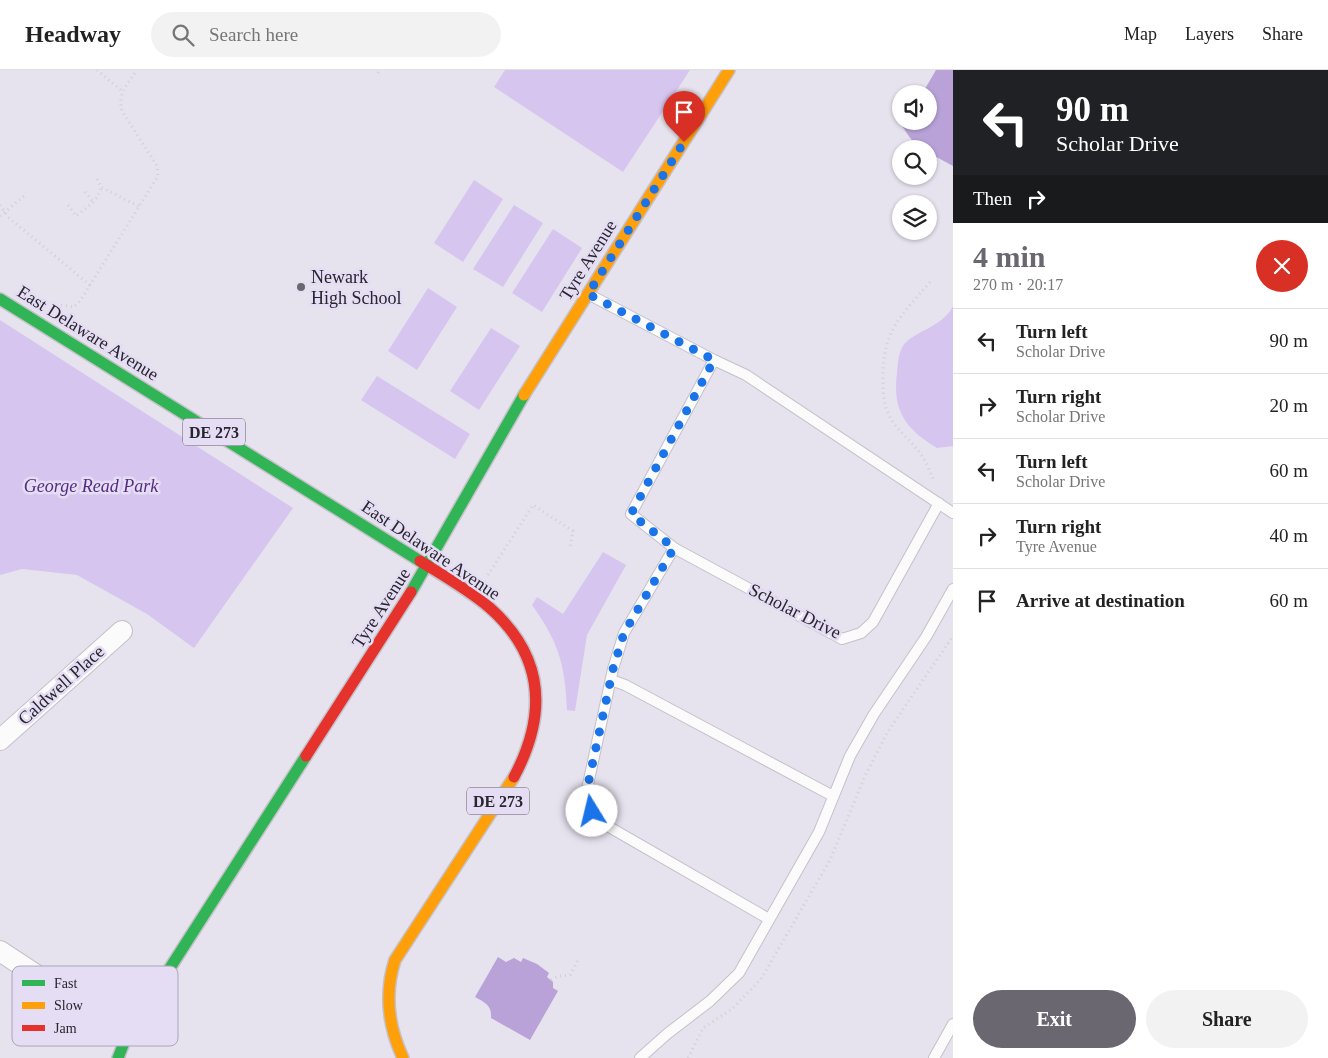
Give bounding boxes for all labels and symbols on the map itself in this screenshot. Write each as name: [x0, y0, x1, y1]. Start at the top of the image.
pin: [663, 91, 705, 142]
street label: Tyre Avenue: [555, 216, 621, 304]
place label: Newark High School: [311, 267, 402, 308]
street label: East Delaware Avenue: [14, 281, 162, 385]
marker: Newark High School: [295, 281, 307, 293]
road number: DE 273: [183, 418, 245, 446]
park label: George Read Park: [24, 476, 159, 496]
street label: East Delaware Avenue: [358, 496, 504, 604]
street label: Tyre Avenue: [348, 564, 414, 652]
street label: Scholar Drive: [746, 579, 844, 643]
street label: Caldwell Place: [14, 641, 108, 729]
position arrow: [565, 784, 617, 836]
road number: DE 273: [467, 788, 529, 814]
legend: [12, 966, 178, 1046]
text: Fast: [54, 976, 77, 991]
text: Slow: [54, 998, 84, 1013]
text: Jam: [54, 1021, 77, 1036]

